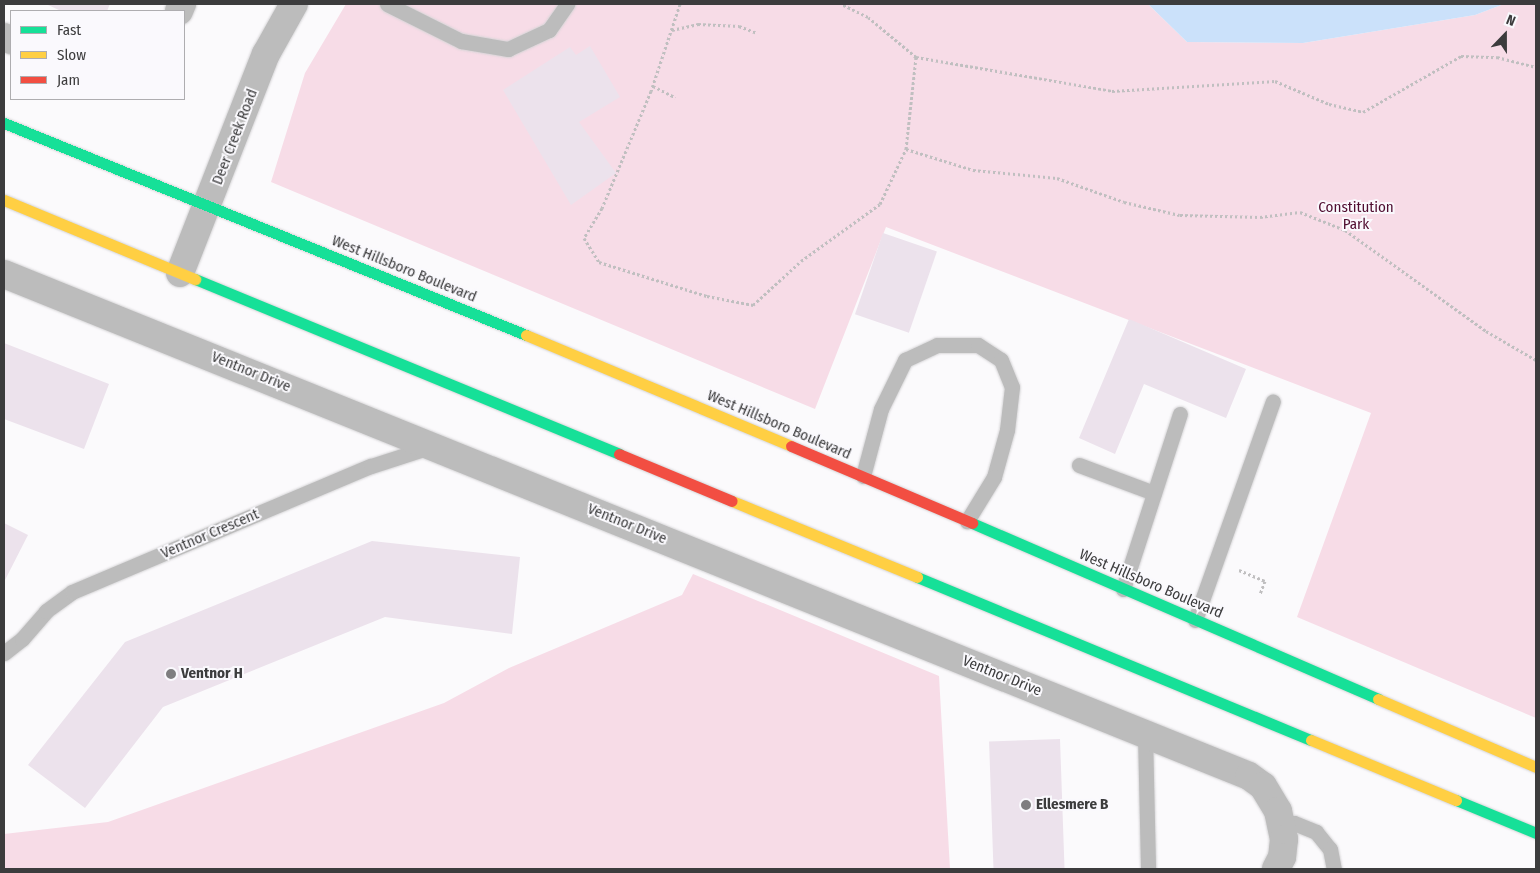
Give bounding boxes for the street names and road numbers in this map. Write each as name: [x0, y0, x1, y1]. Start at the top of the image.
street label: Deer Creek Road: [209, 87, 261, 187]
street label: West Hillsboro Boulevard: [329, 232, 479, 306]
street label: Ventnor Drive: [209, 348, 293, 396]
street label: West Hillsboro Boulevard: [704, 387, 854, 463]
street label: Ventnor Drive: [585, 500, 669, 548]
street label: Ventnor Crescent: [158, 505, 262, 563]
street label: West Hillsboro Boulevard: [1076, 546, 1226, 622]
street label: Ventnor Drive: [960, 652, 1044, 700]

